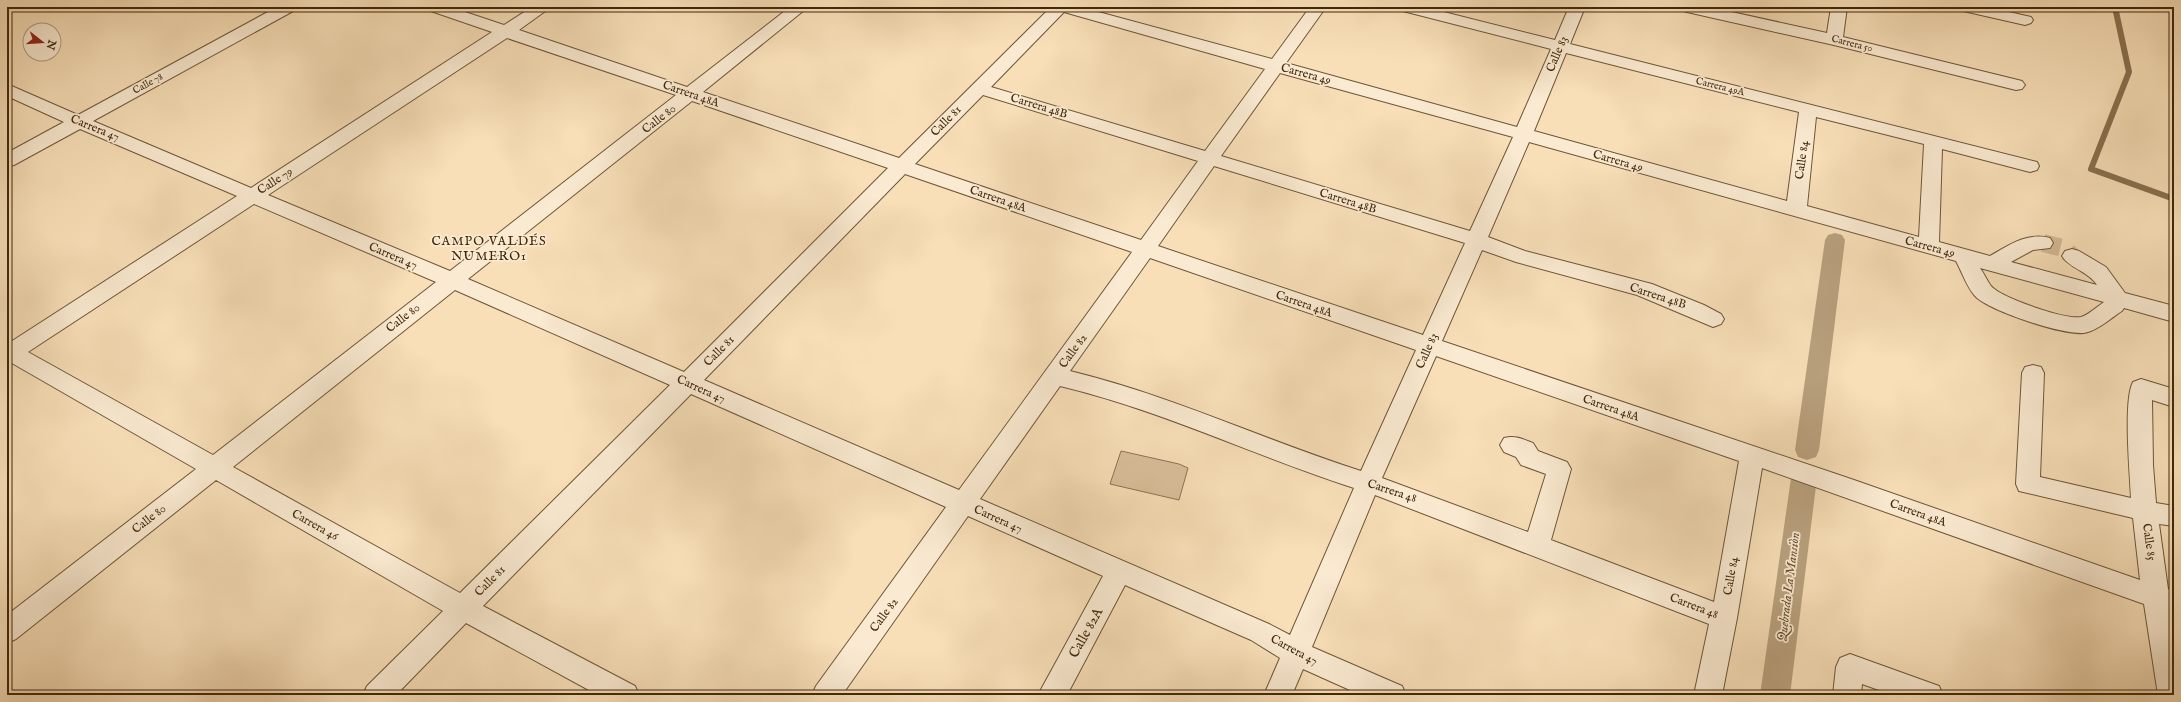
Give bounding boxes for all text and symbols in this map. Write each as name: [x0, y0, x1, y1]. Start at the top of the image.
north arrow: [22, 22, 62, 62]
street label: Carrera 50: [1830, 33, 1874, 55]
street label: Calle 83: [1543, 34, 1571, 74]
text: N: [42, 37, 59, 52]
street label: Carrera 49: [1279, 60, 1333, 88]
street label: Calle 78: [131, 70, 165, 98]
street label: Carrera 49A: [1694, 75, 1746, 99]
street label: Carrera 48A: [661, 77, 722, 111]
street label: Carrera 48B: [1009, 90, 1069, 122]
street label: Calle 80: [639, 101, 679, 137]
street label: Calle 81: [927, 102, 965, 140]
street label: Carrera 47: [68, 111, 122, 145]
street label: Calle 84: [1792, 140, 1812, 180]
street label: Carrera 49: [1591, 147, 1645, 175]
street label: Calle 79: [254, 164, 296, 198]
street label: Carrera 48A: [968, 182, 1029, 216]
street label: Carrera 48B: [1318, 185, 1378, 217]
district label: CAMPO VALDÉS NUMERO1: [431, 233, 547, 265]
street label: Carrera 49: [1903, 233, 1957, 261]
street label: Carrera 47: [366, 239, 420, 273]
street label: Carrera 48B: [1628, 280, 1688, 312]
street label: Carrera 48A: [1274, 287, 1335, 321]
street label: Calle 80: [383, 300, 423, 336]
street label: Calle 82: [1056, 331, 1091, 371]
street label: Calle 83: [1413, 331, 1441, 371]
street label: Calle 81: [700, 332, 738, 370]
street label: Carrera 47: [674, 372, 728, 406]
street label: Carrera 48A: [1581, 391, 1642, 425]
street label: Carrera 48: [1365, 476, 1419, 506]
street label: Carrera 48A: [1888, 496, 1949, 530]
street label: Calle 80: [129, 501, 169, 537]
street label: Carrera 47: [971, 502, 1025, 536]
street label: Carrera 46: [289, 506, 342, 544]
street label: Calle 85: [2139, 522, 2159, 562]
water label: Quebrada La Mansiòn: [1774, 532, 1804, 642]
street label: Calle 84: [1720, 555, 1742, 597]
street label: Calle 81: [471, 562, 509, 600]
street label: Carrera 48: [1668, 590, 1721, 622]
street label: Calle 82: [867, 595, 902, 635]
street label: Calle 82A: [1065, 604, 1107, 661]
street label: Carrera 47: [1268, 631, 1320, 669]

